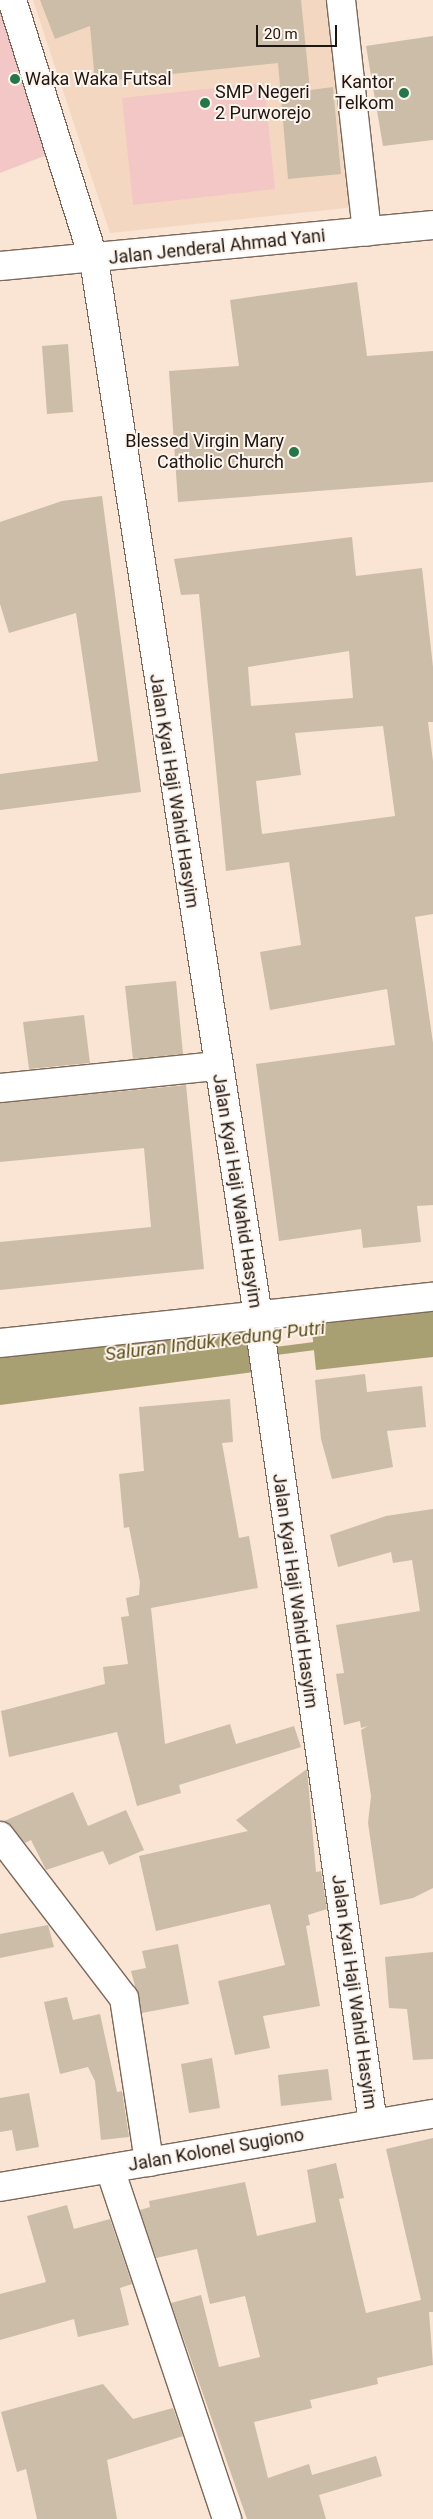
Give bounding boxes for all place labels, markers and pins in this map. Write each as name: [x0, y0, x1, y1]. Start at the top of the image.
place label: Waka Waka Futsal: [25, 68, 172, 90]
place label: Kantor Telkom: [335, 72, 394, 115]
marker: Waka Waka Futsal: [9, 73, 21, 85]
place label: SMP Negeri 2 Purworejo: [215, 82, 311, 125]
marker: Kantor Telkom: [398, 87, 410, 99]
marker: SMP Negeri 2 Purworejo: [199, 97, 211, 109]
place label: Blessed Virgin Mary Catholic Church: [125, 431, 284, 474]
marker: Blessed Virgin Mary Catholic Church: [288, 446, 300, 458]

